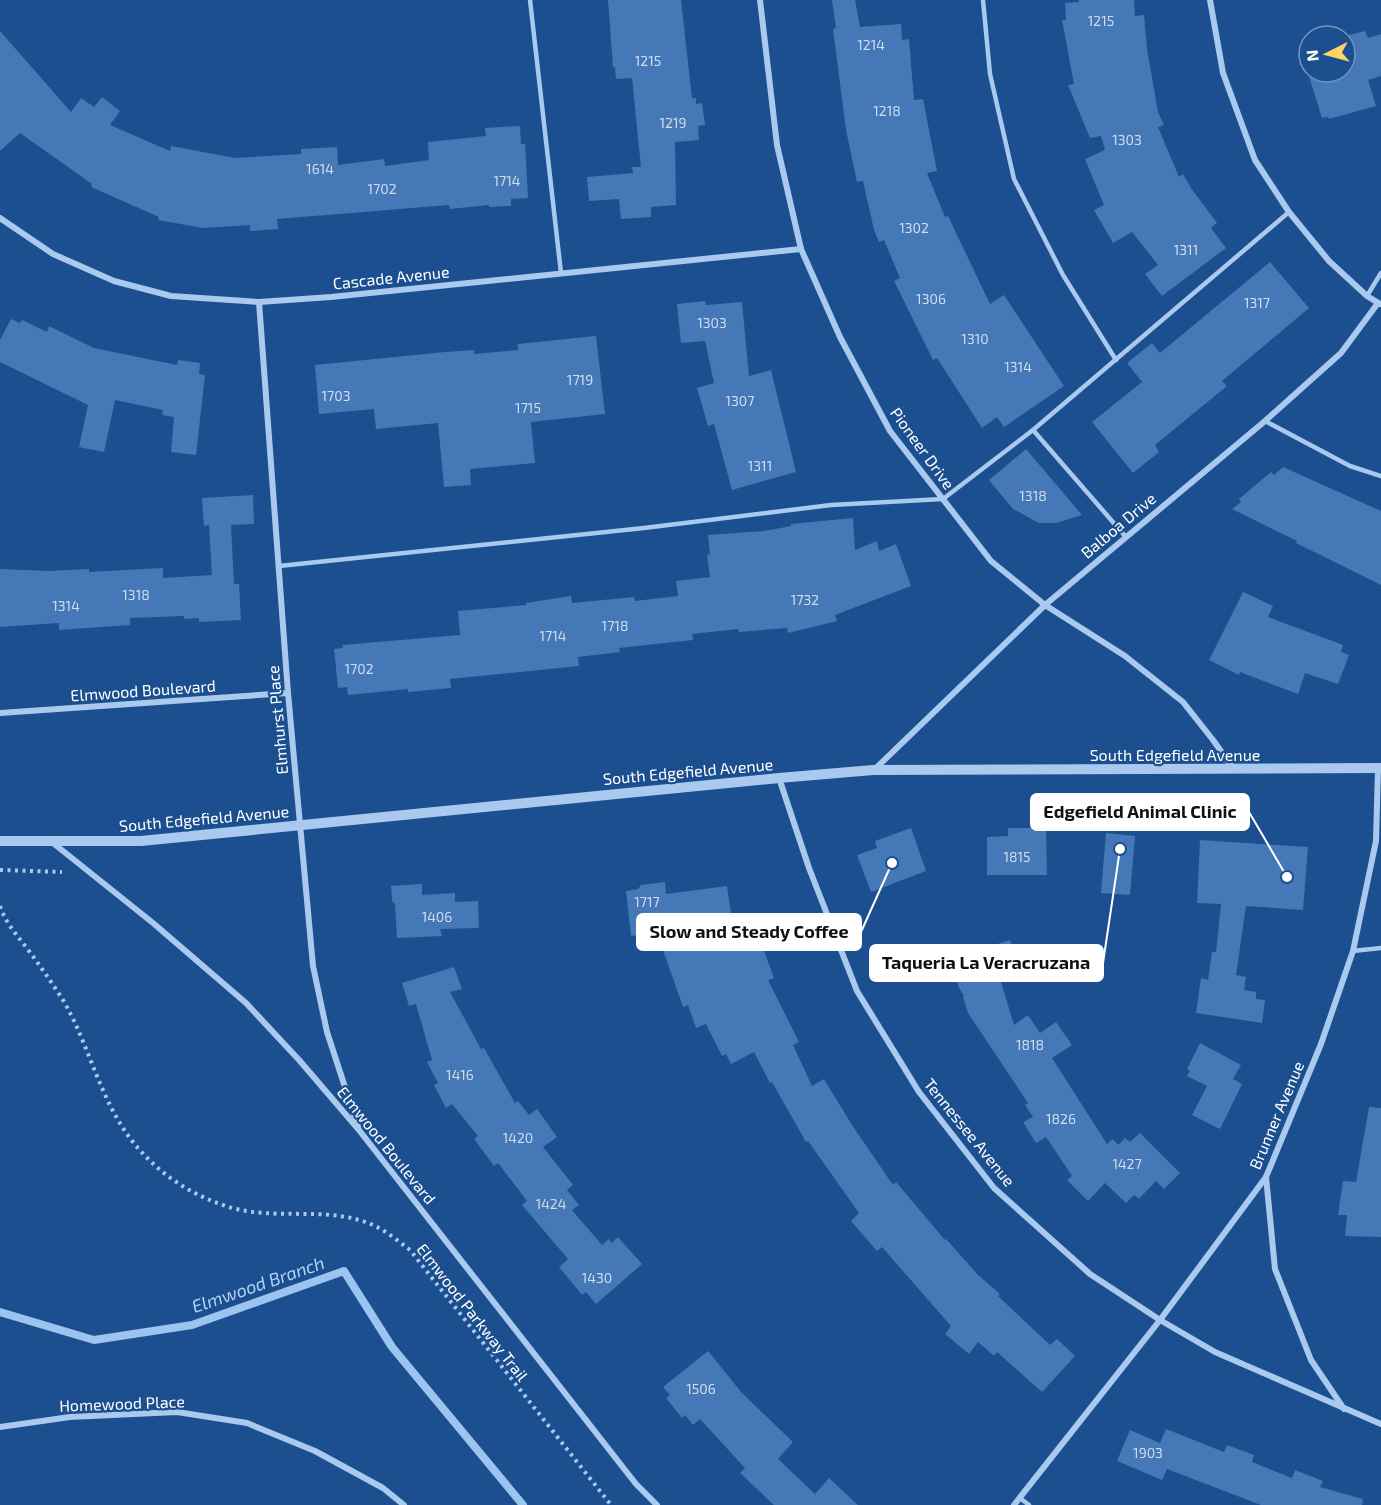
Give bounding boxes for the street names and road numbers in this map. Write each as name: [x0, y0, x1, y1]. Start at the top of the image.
street label: Cascade Avenue: [332, 261, 450, 293]
street label: Pioneer Drive: [887, 403, 959, 493]
street label: Balboa Drive: [1077, 488, 1159, 562]
street label: Elmhurst Place: [263, 665, 291, 775]
street label: Elmwood Boulevard: [70, 675, 216, 705]
street label: South Edgefield Avenue: [1090, 745, 1260, 764]
street label: South Edgefield Avenue: [602, 754, 774, 788]
street label: South Edgefield Avenue: [118, 801, 290, 835]
street label: Brunner Avenue: [1245, 1058, 1307, 1172]
street label: Tennessee Avenue: [921, 1074, 1019, 1190]
street label: Elmwood Boulevard: [334, 1082, 440, 1208]
street label: Elmwood Parkway Trail: [413, 1239, 533, 1385]
street label: Homewood Place: [59, 1391, 185, 1415]

